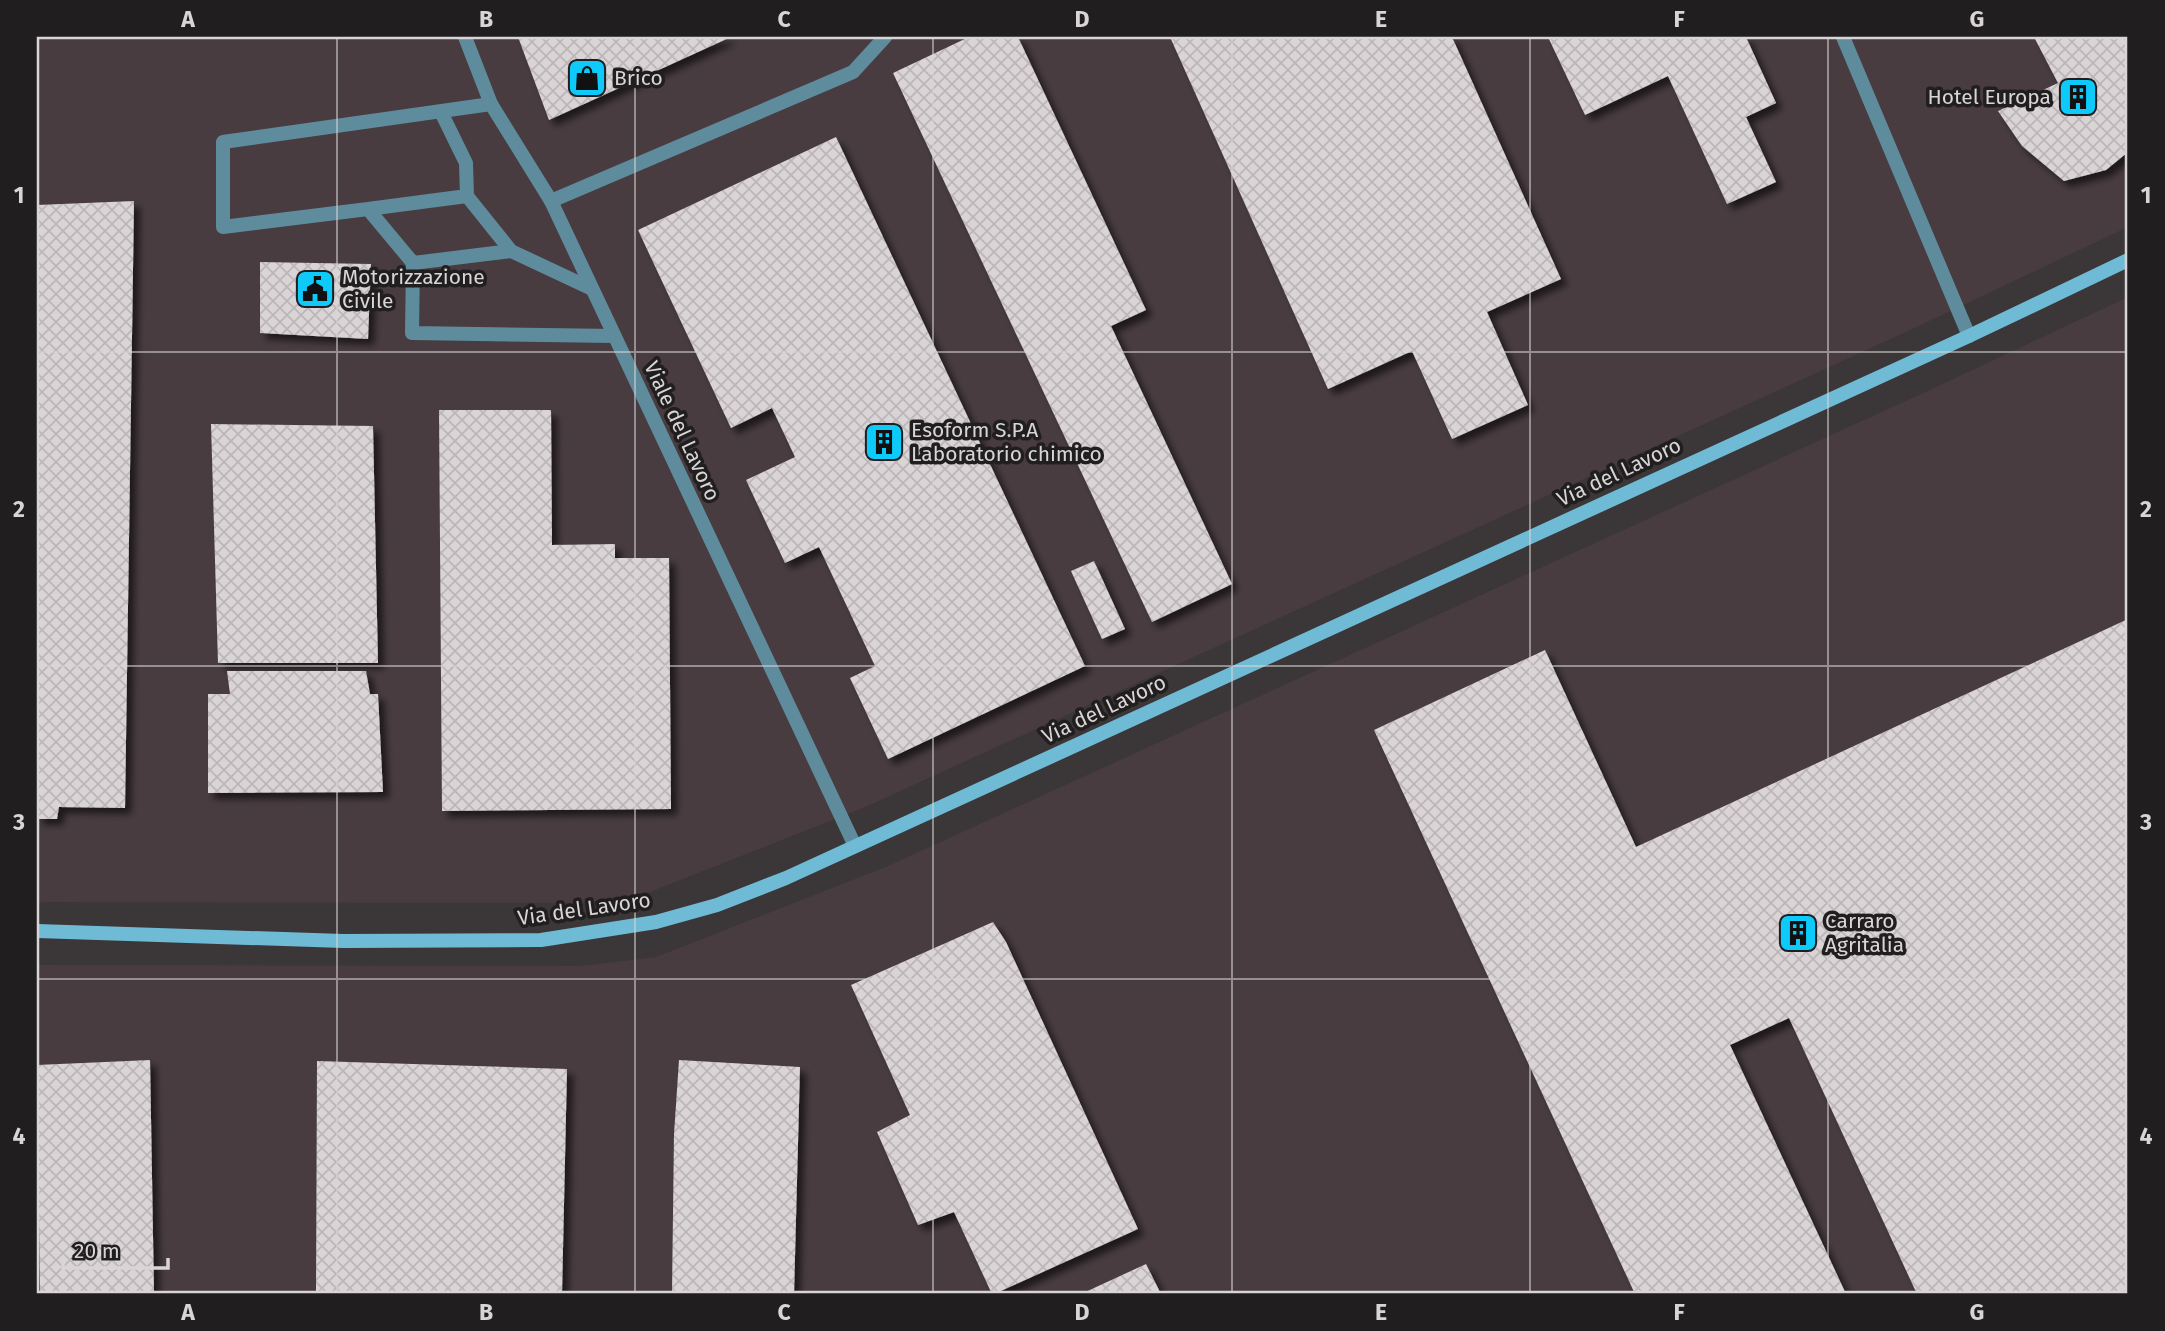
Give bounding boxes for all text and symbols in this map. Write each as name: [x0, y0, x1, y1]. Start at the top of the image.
text: A: [180, 5, 195, 33]
text: B: [479, 5, 493, 33]
text: C: [777, 5, 791, 33]
text: D: [1075, 5, 1090, 33]
text: E: [1375, 5, 1387, 33]
text: F: [1673, 5, 1685, 33]
text: G: [1970, 5, 1984, 33]
shop icon: Brico: [566, 57, 608, 99]
place label: Brico: [614, 65, 663, 91]
building icon: Hotel Europa: [2057, 76, 2099, 118]
place label: Hotel Europa: [1927, 84, 2051, 110]
text: 1: [14, 181, 24, 209]
text: 1: [2141, 181, 2151, 209]
place label: Motorizzazione Civile: [342, 264, 485, 314]
public building icon: Motorizzazione Civile: [294, 268, 336, 310]
street label: Viale del Lavoro: [638, 357, 726, 505]
place label: Esoform S.P.A Laboratorio chimico: [911, 417, 1102, 467]
building icon: Esoform S.P.A Laboratorio chimico: [863, 421, 905, 463]
street label: Via del Lavoro: [1553, 432, 1685, 512]
text: 2: [13, 495, 25, 523]
text: 2: [2140, 495, 2152, 523]
street label: Via del Lavoro: [1038, 669, 1170, 749]
text: 3: [12, 808, 25, 836]
text: 3: [2139, 808, 2152, 836]
street label: Via del Lavoro: [516, 887, 652, 931]
place label: Carraro Agritalia: [1825, 908, 1904, 958]
building icon: Carraro Agritalia: [1777, 912, 1819, 954]
text: 4: [13, 1122, 26, 1150]
text: 4: [2140, 1122, 2153, 1150]
scale bar: [63, 1226, 168, 1270]
text: 20 m: [74, 1238, 120, 1264]
text: A: [180, 1298, 195, 1326]
text: B: [479, 1298, 493, 1326]
text: C: [777, 1298, 791, 1326]
text: D: [1075, 1298, 1090, 1326]
text: E: [1375, 1298, 1387, 1326]
text: F: [1673, 1298, 1685, 1326]
text: G: [1970, 1298, 1984, 1326]

